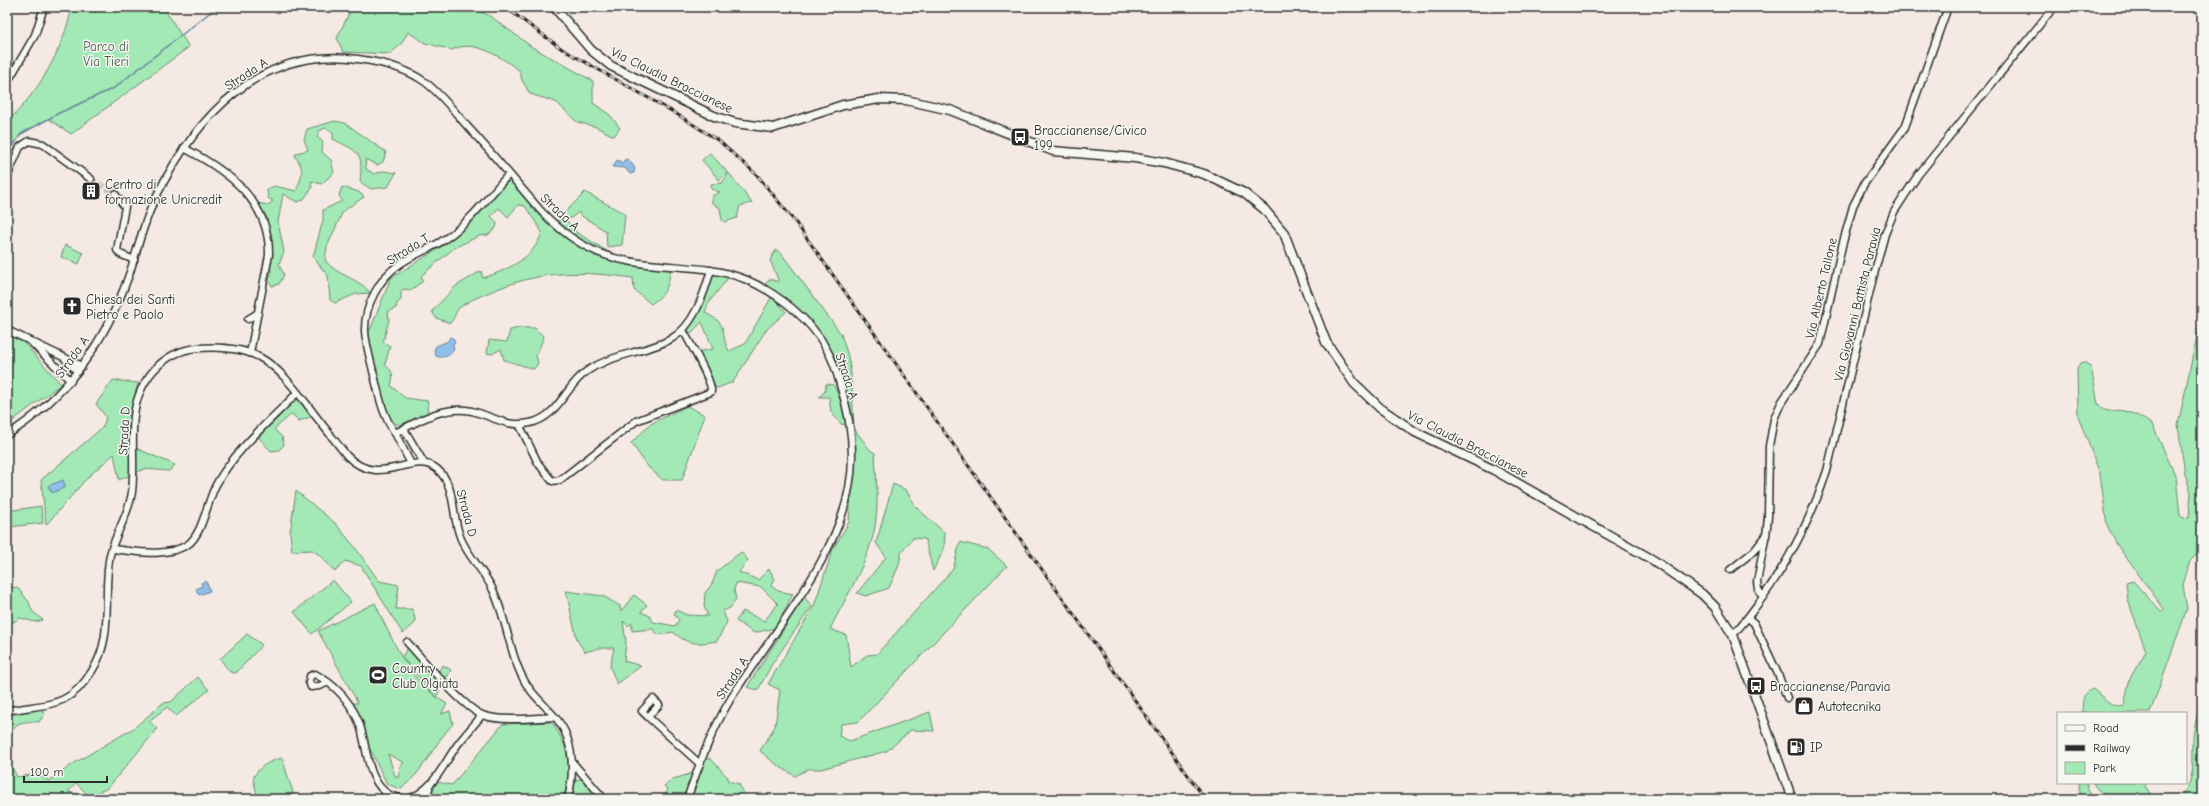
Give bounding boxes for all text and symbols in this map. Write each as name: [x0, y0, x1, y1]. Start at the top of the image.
park label: Parco di Via Tieri: [83, 39, 129, 69]
street label: Via Claudia Braccianese: [609, 44, 736, 116]
street label: Strada A: [222, 54, 271, 93]
place label: Braccianense/Civico 199: [1034, 123, 1147, 153]
bus stop icon: Braccianense/Civico 199: [1009, 126, 1031, 148]
place label: Centro di formazione Unicredit: [104, 177, 223, 207]
building icon: Centro di formazione Unicredit: [80, 180, 102, 202]
street label: Strada A: [537, 190, 583, 234]
street label: Via Giovanni Battista Paravia: [1831, 225, 1883, 383]
street label: Strada T: [384, 230, 432, 268]
street label: Via Alberto Tallone: [1802, 236, 1840, 340]
place label: Chiesa dei Santi Pietro e Paolo: [86, 292, 175, 322]
church icon: Chiesa dei Santi Pietro e Paolo: [61, 295, 83, 317]
street label: Strada A: [52, 333, 92, 381]
street label: Strada A: [832, 351, 862, 402]
street label: Strada D: [115, 406, 133, 456]
street label: Via Claudia Braccianese: [1405, 407, 1531, 481]
street label: Strada D: [453, 488, 481, 538]
street label: Strada A: [713, 653, 752, 702]
place label: Country Club Olgiata: [392, 661, 459, 691]
sports icon: Country Club Olgiata: [367, 664, 389, 686]
bus stop icon: Braccianense/Paravia: [1745, 675, 1767, 697]
place label: Braccianense/Paravia: [1770, 679, 1890, 694]
shop icon: Autotecnika: [1793, 695, 1815, 717]
place label: Autotecnika: [1818, 699, 1881, 714]
legend: [2057, 712, 2187, 784]
text: Road: [2093, 721, 2119, 735]
fuel station icon: IP: [1785, 736, 1807, 758]
place label: IP: [1810, 740, 1822, 755]
text: Railway: [2093, 741, 2131, 755]
scale bar: [24, 758, 107, 784]
text: Park: [2093, 761, 2116, 775]
text: 100 m: [30, 765, 63, 779]

